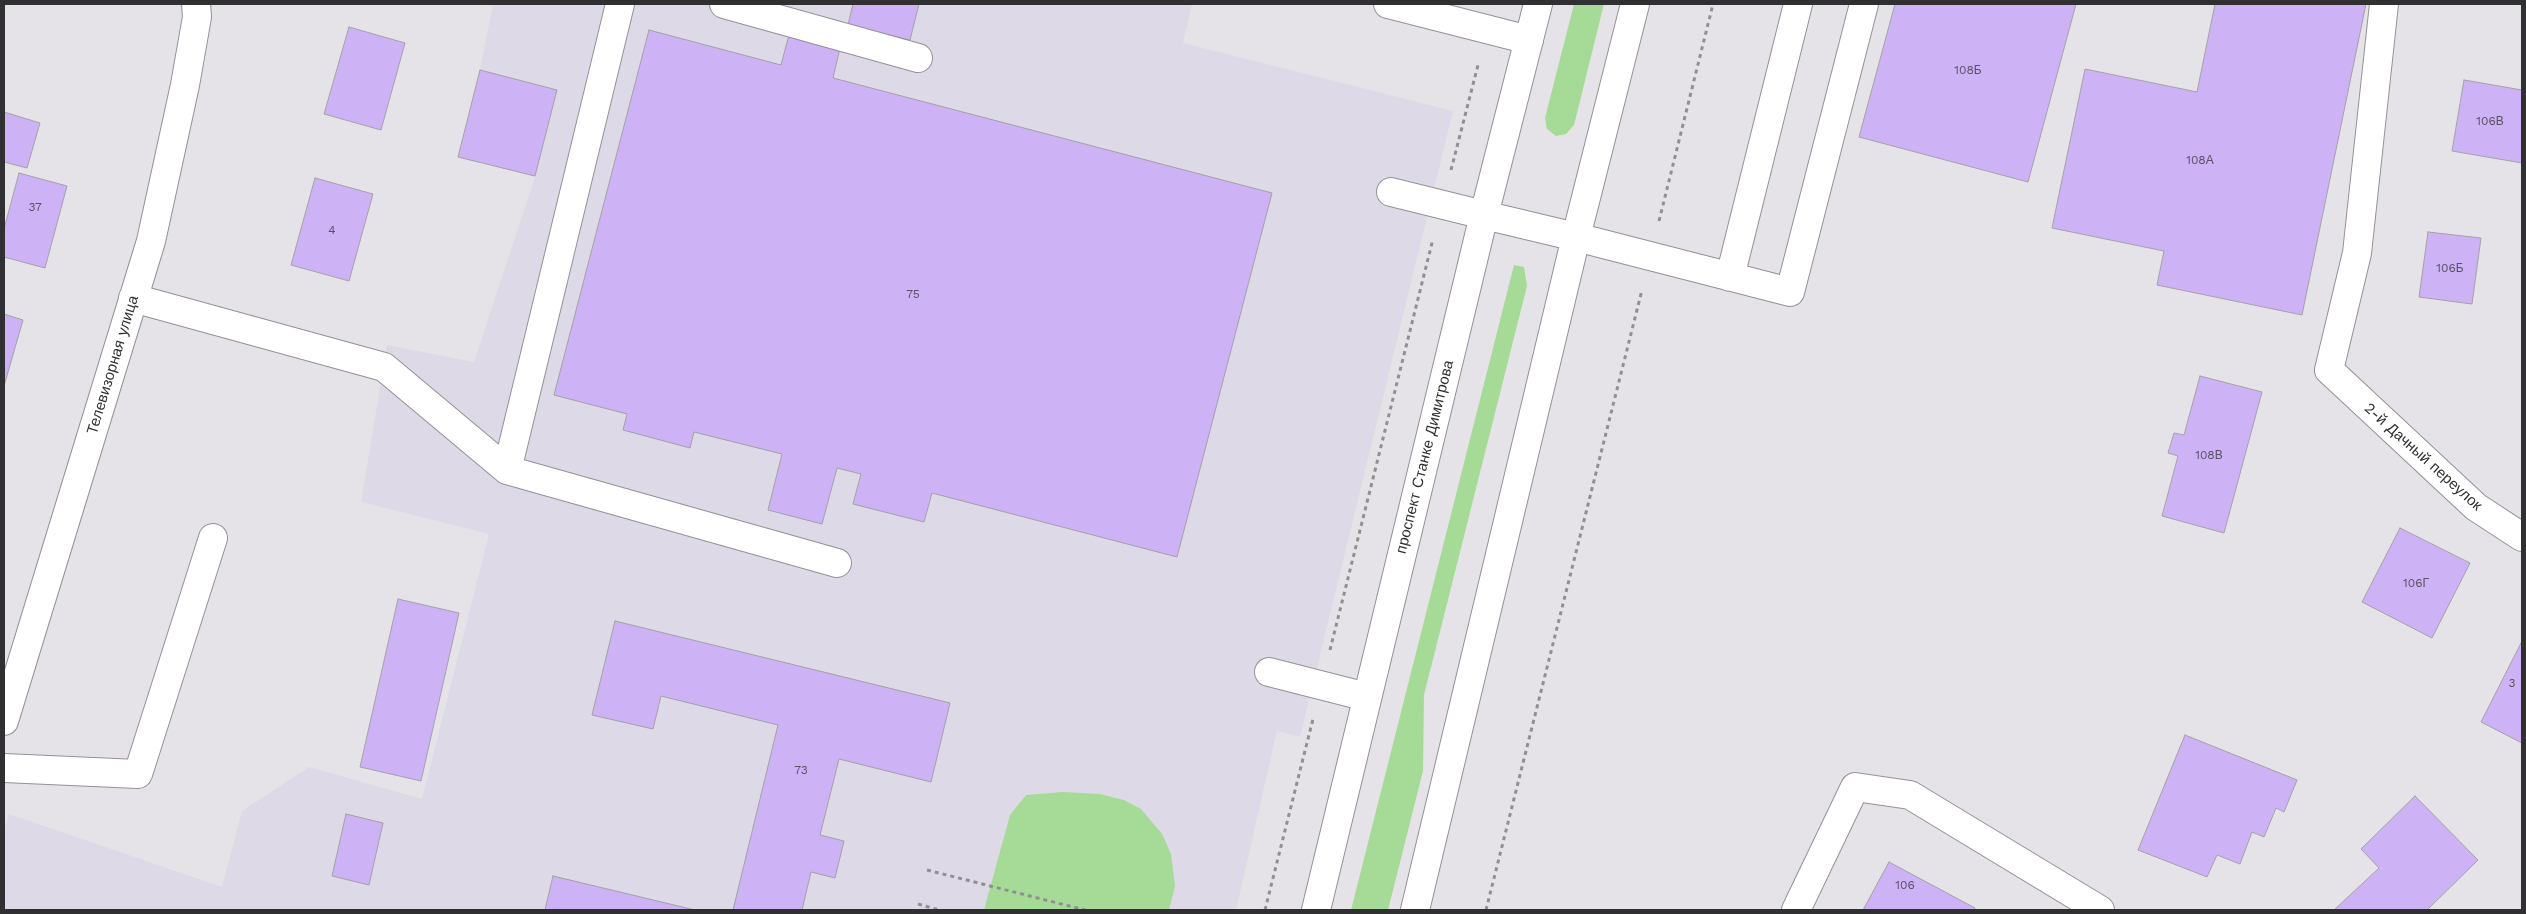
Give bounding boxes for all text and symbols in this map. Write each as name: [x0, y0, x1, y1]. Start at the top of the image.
house number: 108Б: [1954, 63, 1982, 77]
house number: 106В: [2476, 114, 2504, 128]
house number: 108А: [2186, 153, 2214, 167]
house number: 37: [28, 200, 42, 214]
house number: 4: [328, 223, 336, 237]
house number: 106Б: [2436, 261, 2464, 275]
house number: 75: [906, 287, 920, 301]
street label: Телевизорная улица: [83, 293, 143, 437]
street label: проспект Станке Димитрова: [1392, 358, 1458, 556]
street label: 2-й Дачный переулок: [2360, 399, 2486, 515]
house number: 108В: [2195, 448, 2223, 462]
house number: 106Г: [2403, 576, 2429, 590]
house number: 3: [2509, 676, 2515, 690]
house number: 73: [794, 763, 808, 777]
house number: 106: [1895, 878, 1915, 892]

